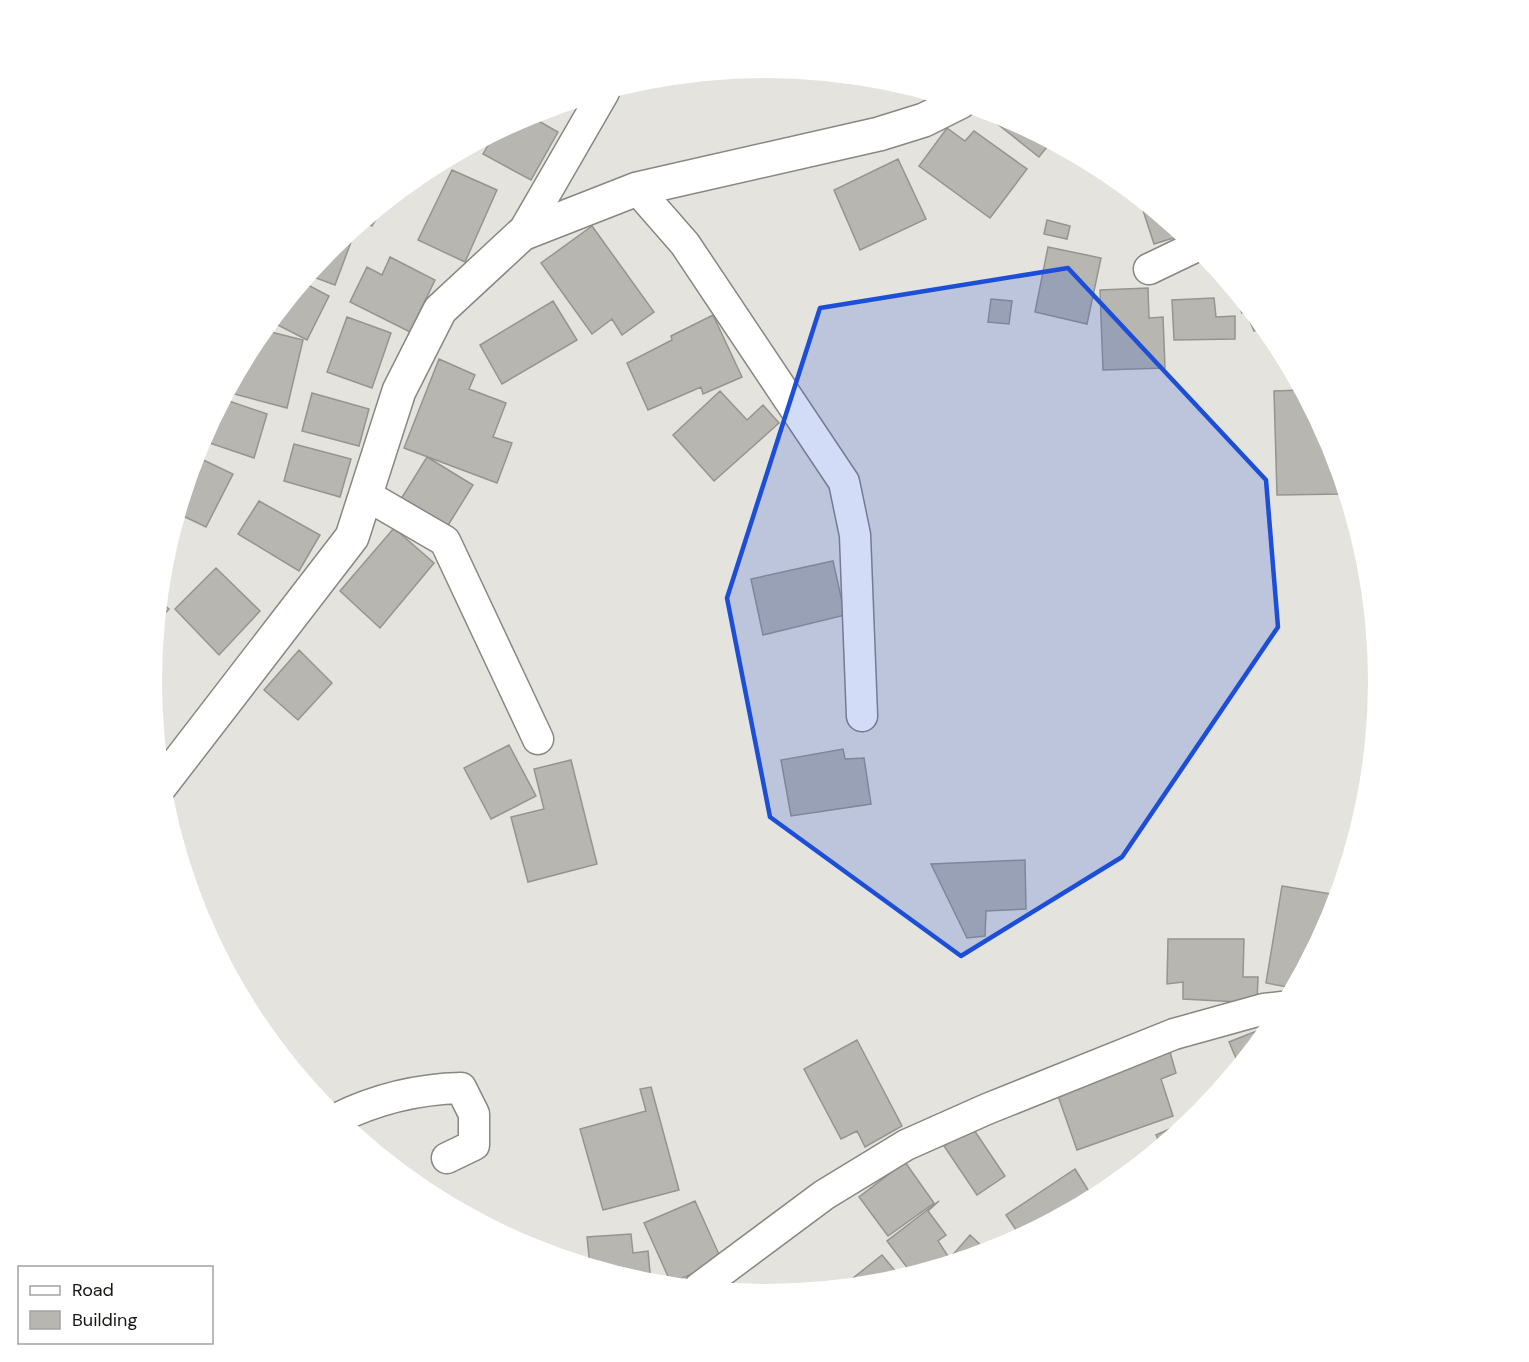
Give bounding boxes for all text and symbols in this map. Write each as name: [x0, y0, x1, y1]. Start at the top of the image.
legend: [18, 1266, 213, 1344]
text: Road: [72, 1278, 114, 1302]
text: Building: [72, 1308, 137, 1332]

